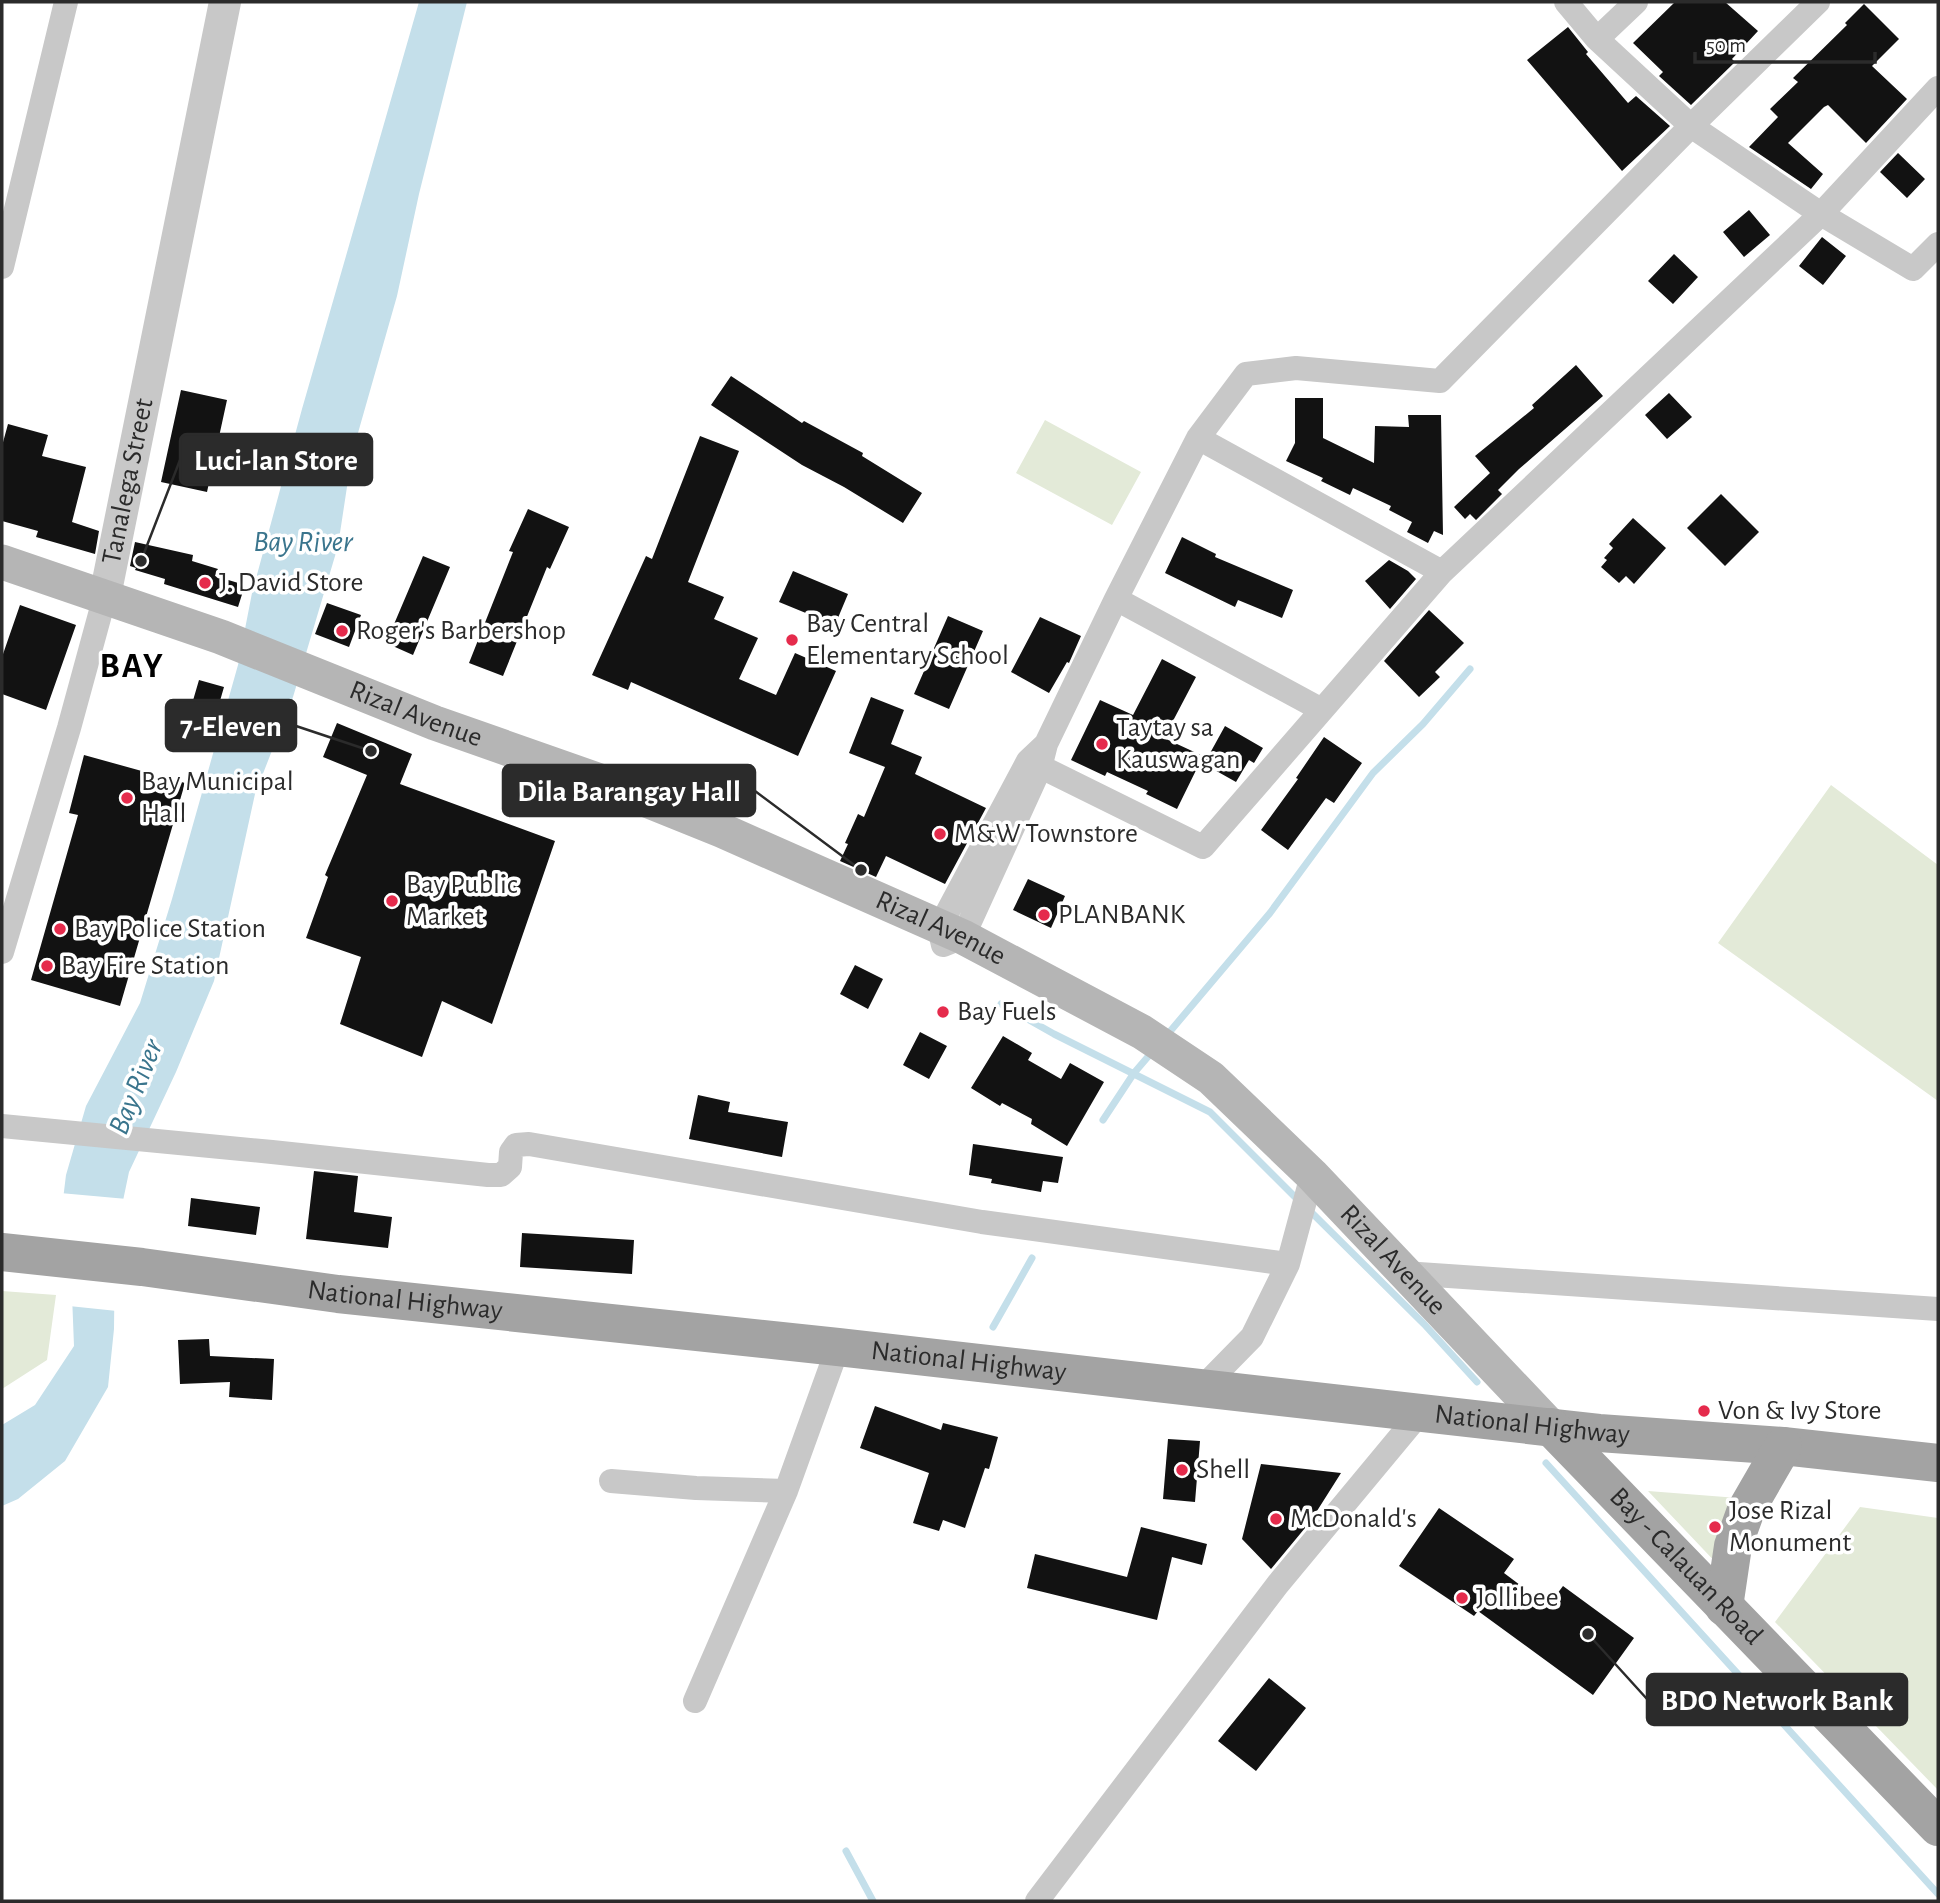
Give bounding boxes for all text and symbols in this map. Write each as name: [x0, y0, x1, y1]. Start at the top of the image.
scale bar: [1695, 21, 1875, 65]
text: 50 m: [1706, 35, 1746, 56]
street label: Tanalega Street: [98, 396, 159, 567]
callout: Luci-lan Store: [180, 434, 372, 485]
text: Luci-lan Store: [194, 446, 358, 476]
water label: Bay River: [253, 527, 354, 557]
place label: J. David Store: [219, 569, 363, 597]
marker: J. David Store: [197, 575, 213, 591]
place label: Bay Central Elementary School: [806, 610, 1009, 670]
place label: Roger's Barbershop: [356, 617, 566, 645]
marker: Roger's Barbershop: [334, 623, 350, 639]
marker: Bay Central Elementary School: [784, 632, 800, 648]
district label: BAY: [100, 649, 164, 684]
street label: Rizal Avenue: [345, 676, 486, 752]
callout: 7-Eleven: [166, 700, 296, 751]
text: 7-Eleven: [180, 712, 282, 742]
place label: Taytay sa Kauswagan: [1116, 714, 1240, 774]
marker: Taytay sa Kauswagan: [1094, 736, 1110, 752]
callout: Dila Barangay Hall: [503, 765, 755, 816]
place label: Bay Municipal Hall: [141, 768, 294, 828]
text: Dila Barangay Hall: [517, 777, 741, 807]
marker: Bay Municipal Hall: [119, 790, 135, 806]
place label: M&W Townstore: [954, 820, 1138, 848]
marker: M&W Townstore: [932, 826, 948, 842]
place label: Bay Public Market: [406, 871, 518, 931]
street label: Rizal Avenue: [871, 886, 1010, 971]
marker: Bay Public Market: [384, 893, 400, 909]
place label: PLANBANK: [1058, 901, 1186, 929]
marker: PLANBANK: [1036, 907, 1052, 923]
place label: Bay Police Station: [74, 915, 266, 943]
marker: Bay Police Station: [52, 921, 68, 937]
place label: Bay Fire Station: [61, 952, 229, 980]
marker: Bay Fire Station: [39, 958, 55, 974]
place label: Bay Fuels: [957, 998, 1056, 1026]
marker: Bay Fuels: [935, 1004, 951, 1020]
water label: Bay River: [103, 1034, 169, 1139]
street label: Rizal Avenue: [1334, 1200, 1451, 1320]
street label: National Highway: [306, 1276, 504, 1325]
street label: National Highway: [870, 1337, 1068, 1387]
place label: Von & Ivy Store: [1718, 1397, 1881, 1425]
street label: National Highway: [1433, 1401, 1631, 1449]
marker: Von & Ivy Store: [1696, 1403, 1712, 1419]
place label: Shell: [1196, 1456, 1250, 1484]
marker: Shell: [1174, 1462, 1190, 1478]
street label: Bay - Calauan Road: [1604, 1482, 1768, 1650]
place label: Jose Rizal Monument: [1729, 1497, 1851, 1557]
place label: McDonald's: [1290, 1505, 1417, 1533]
marker: McDonald's: [1268, 1511, 1284, 1527]
marker: Jose Rizal Monument: [1707, 1519, 1723, 1535]
place label: Jollibee: [1476, 1584, 1559, 1612]
marker: Jollibee: [1454, 1590, 1470, 1606]
callout: BDO Network Bank: [1647, 1674, 1907, 1725]
text: BDO Network Bank: [1661, 1686, 1893, 1716]

